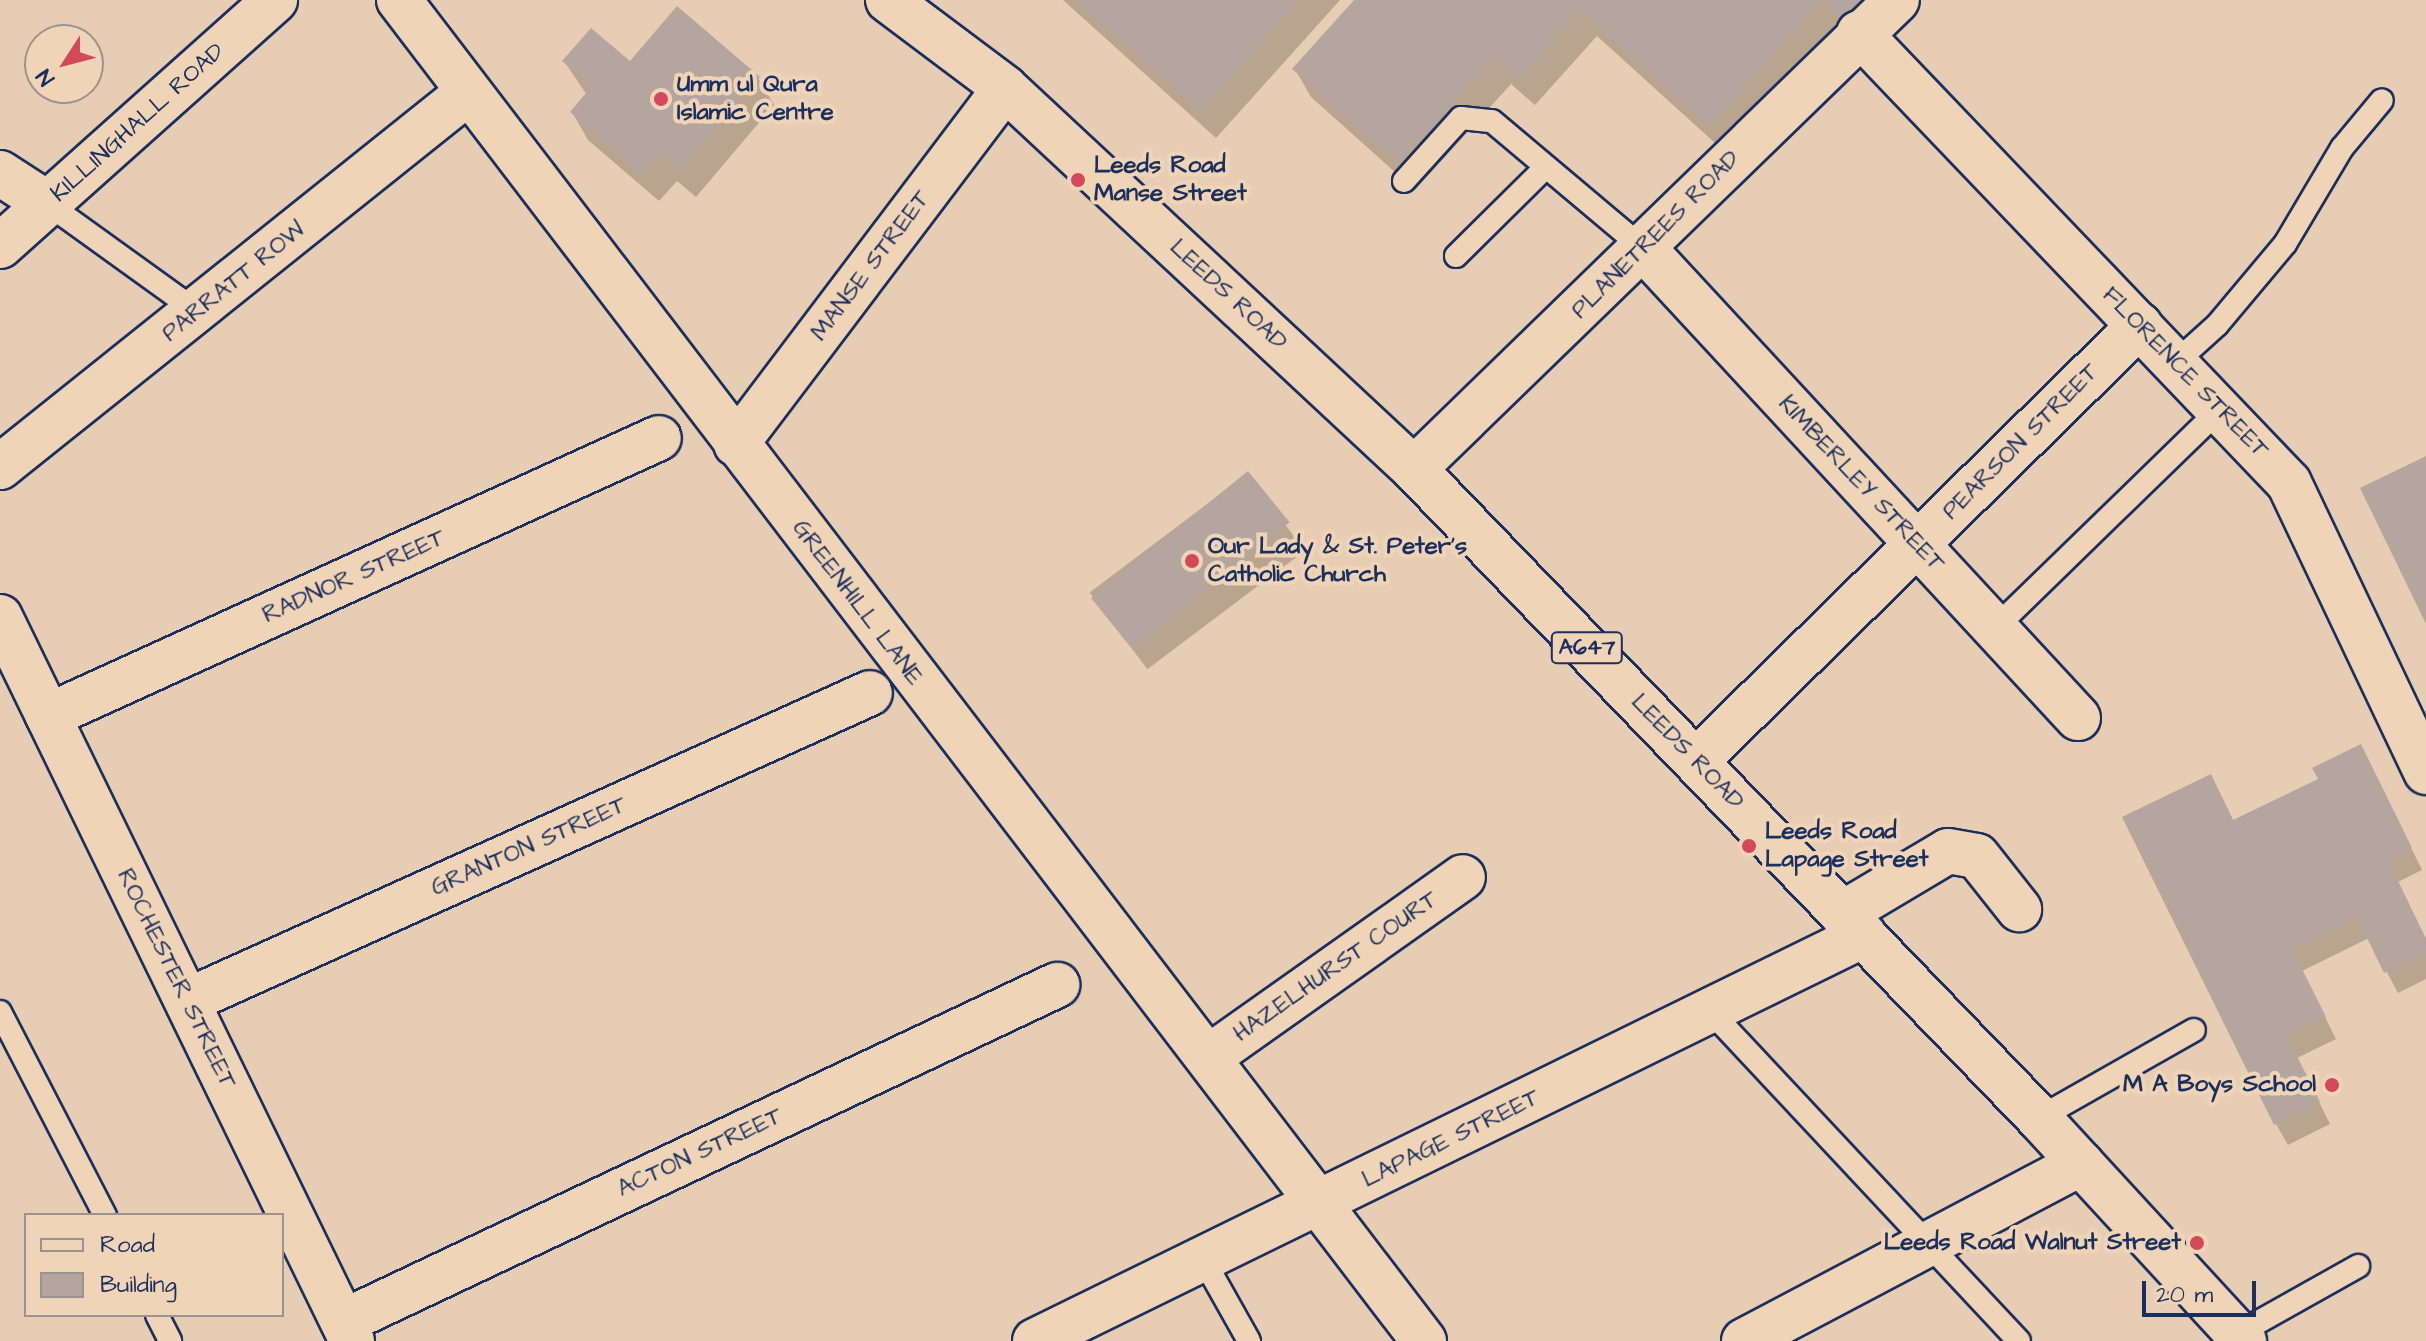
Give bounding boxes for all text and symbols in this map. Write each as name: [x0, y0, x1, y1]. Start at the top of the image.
north arrow: [24, 24, 104, 104]
street label: KILLINGHALL ROAD: [45, 37, 231, 209]
place label: Umm ul Qura Islamic Centre: [677, 71, 834, 127]
marker: Umm ul Qura Islamic Centre: [652, 90, 670, 108]
street label: PLANETREES ROAD: [1566, 145, 1746, 325]
place label: Leeds Road Manse Street: [1094, 152, 1247, 208]
marker: Leeds Road Manse Street: [1069, 171, 1087, 189]
street label: MANSE STREET: [805, 185, 937, 347]
street label: PARRATT ROW: [157, 216, 311, 348]
street label: LEEDS ROAD: [1163, 233, 1293, 357]
street label: FLORENCE STREET: [2096, 281, 2274, 465]
street label: PEARSON STREET: [1937, 358, 2105, 526]
street label: KIMBERLEY STREET: [1772, 390, 1950, 578]
street label: GREENHILL LANE: [785, 515, 929, 691]
street label: RADNOR STREET: [258, 524, 450, 630]
place label: Our Lady & St. Peter’s Catholic Church: [1208, 533, 1467, 589]
marker: Our Lady & St. Peter’s Catholic Church: [1183, 552, 1201, 570]
road number: A647: [1549, 630, 1625, 666]
street label: LEEDS ROAD: [1625, 688, 1749, 816]
street label: GRANTON STREET: [427, 791, 631, 903]
place label: Leeds Road Lapage Street: [1765, 818, 1928, 874]
marker: Leeds Road Lapage Street: [1740, 837, 1758, 855]
street label: ROCHESTER STREET: [110, 864, 242, 1094]
street label: HAZELHURST COURT: [1228, 885, 1444, 1049]
place label: M A Boys School: [2123, 1071, 2316, 1099]
marker: M A Boys School: [2323, 1076, 2341, 1094]
street label: LAPAGE STREET: [1358, 1084, 1544, 1194]
street label: ACTON STREET: [613, 1102, 787, 1204]
legend: [24, 1213, 284, 1317]
text: Road: [100, 1228, 155, 1262]
place label: Leeds Road Walnut Street: [1884, 1229, 2181, 1257]
marker: Leeds Road Walnut Street: [2188, 1234, 2206, 1252]
scale bar: [2146, 1265, 2260, 1315]
text: Building: [100, 1268, 177, 1302]
text: 20 m: [2156, 1278, 2213, 1312]

